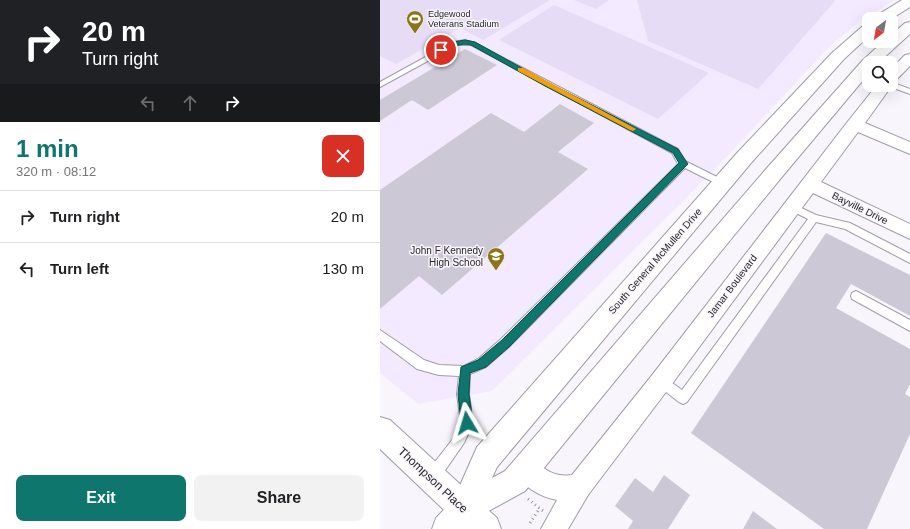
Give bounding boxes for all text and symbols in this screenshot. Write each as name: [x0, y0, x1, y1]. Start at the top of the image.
sports icon: Edgewood Veterans Stadium: [405, 9, 425, 34]
place label: Edgewood Veterans Stadium: [428, 9, 499, 29]
north arrow: [862, 12, 898, 48]
map controls: [862, 12, 898, 92]
icon: right: [16, 16, 68, 68]
text: 20 m: [82, 16, 146, 47]
pin: [424, 33, 458, 67]
icon: arrive: [430, 39, 452, 61]
text: Turn right: [82, 49, 158, 69]
button: search: [862, 56, 898, 92]
icon: left: [137, 92, 159, 114]
icon: ahead: [179, 92, 201, 114]
icon: right: [221, 92, 243, 114]
text: 1 min: [16, 135, 79, 162]
button: close: [322, 135, 364, 177]
text: 320 m · 08:12: [16, 164, 96, 179]
street label: Bayville Drive: [830, 190, 890, 226]
icon: right: [16, 206, 38, 228]
street label: South General McMullen Drive: [606, 206, 704, 316]
text: Turn right: [50, 208, 120, 225]
text: 20 m: [331, 208, 364, 225]
place label: John F Kennedy High School: [410, 245, 483, 268]
school or university icon: John F Kennedy High School: [486, 246, 506, 271]
street label: Jamar Boulevard: [705, 253, 759, 319]
icon: left: [16, 258, 38, 280]
text: Turn left: [50, 260, 109, 277]
text: 130 m: [322, 260, 364, 277]
position arrow: [446, 402, 488, 444]
street label: Thompson Place: [395, 444, 471, 516]
button: Exit: [16, 475, 186, 521]
button: Share: [194, 475, 364, 521]

